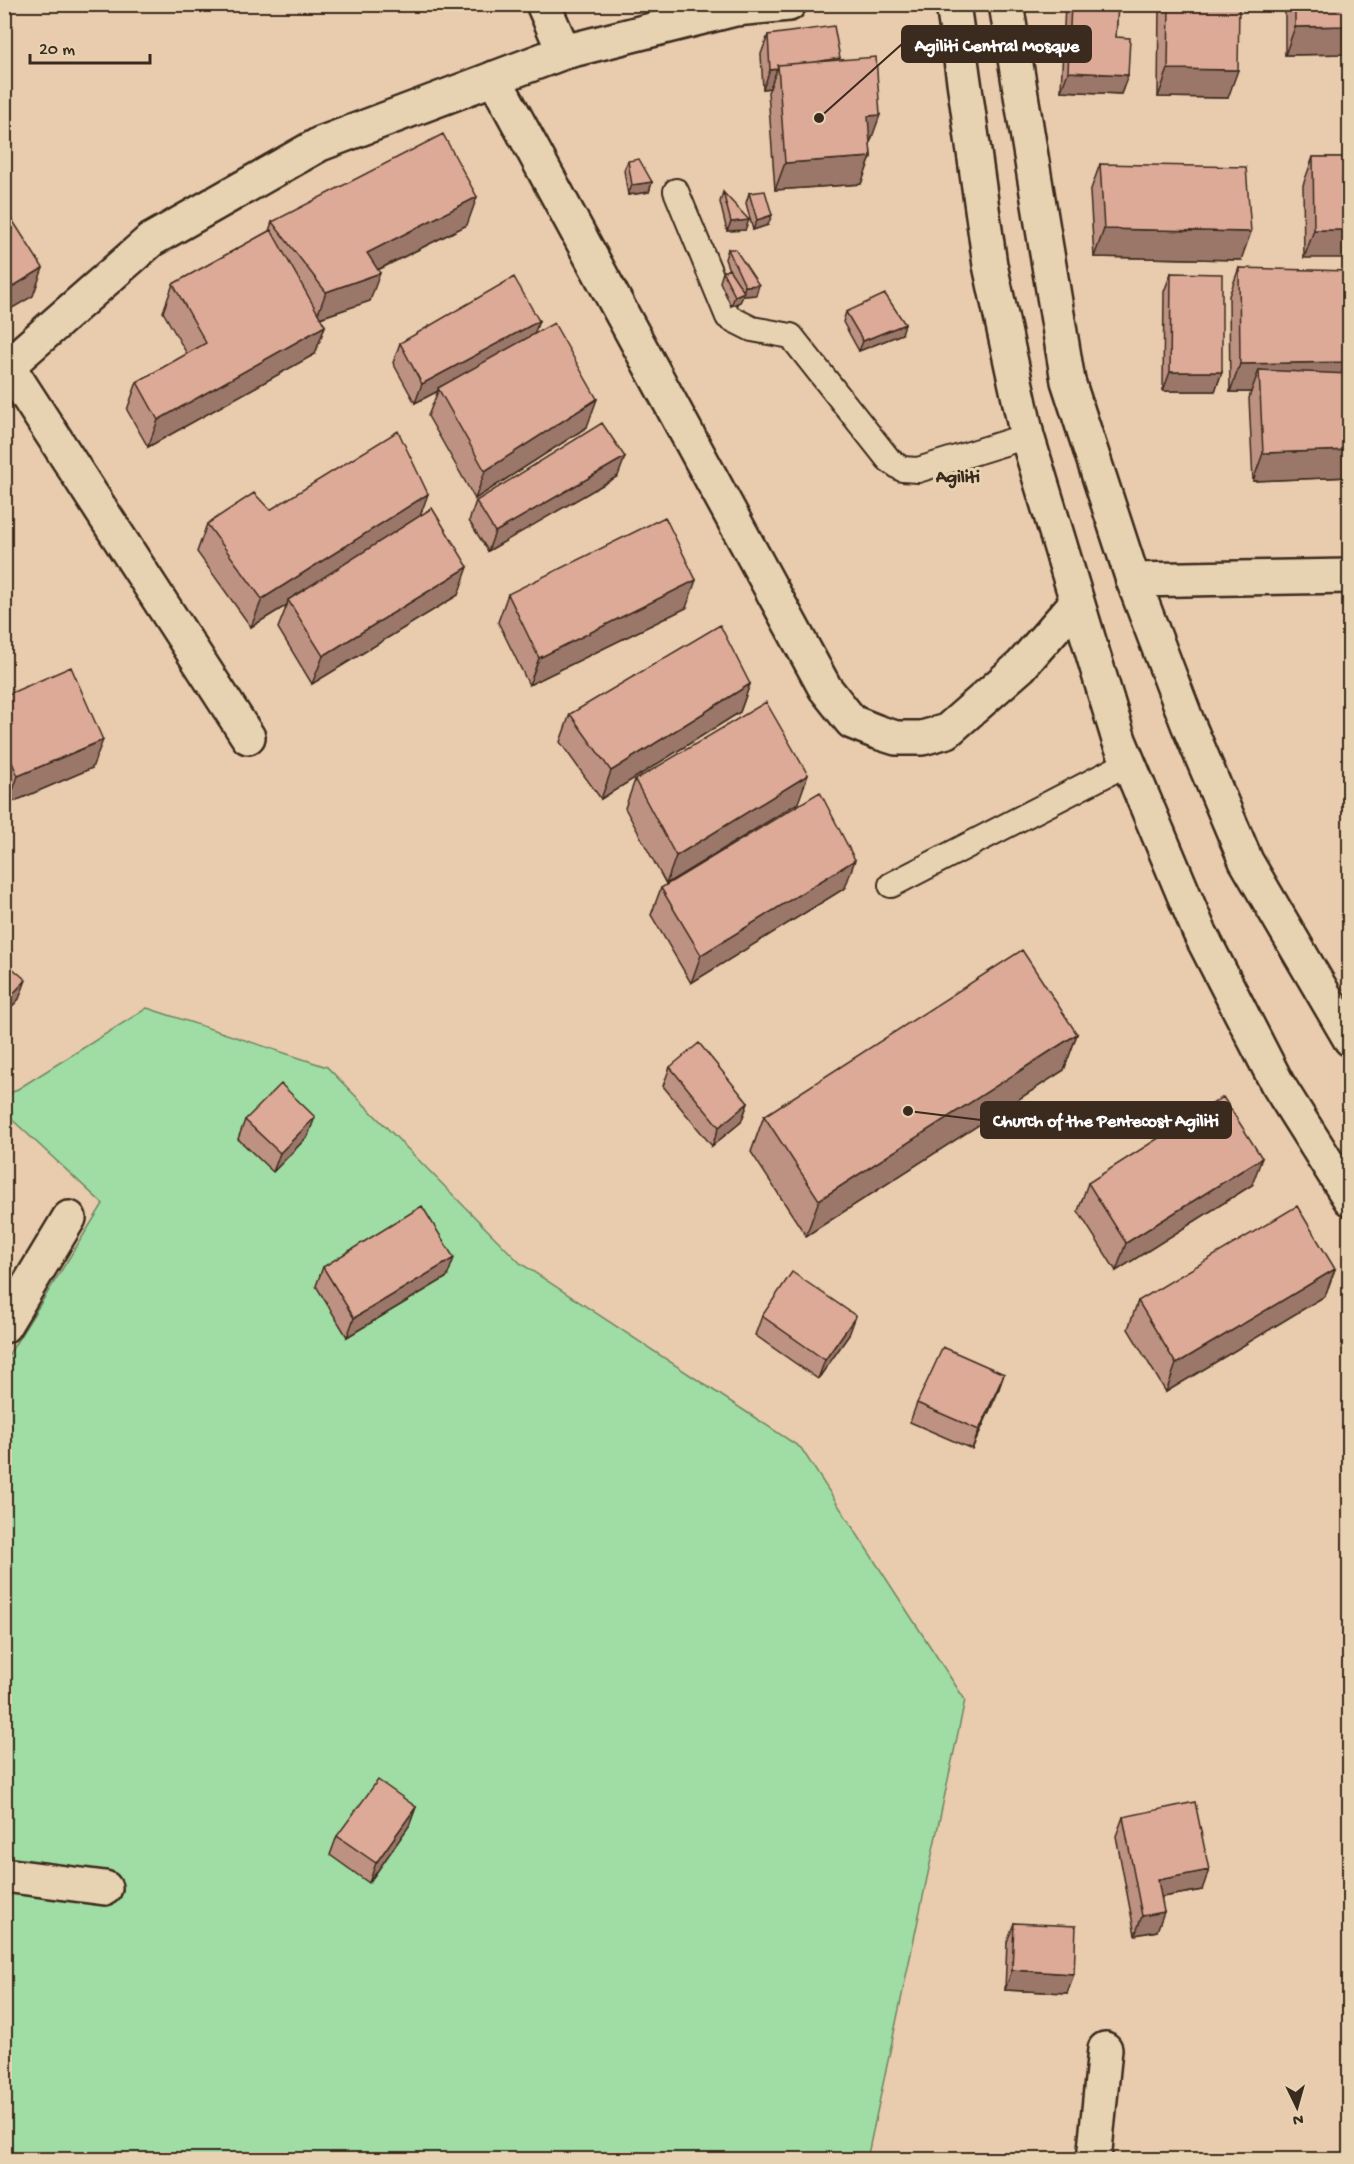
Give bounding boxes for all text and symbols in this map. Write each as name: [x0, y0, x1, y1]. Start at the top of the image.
callout: Agiliti Central Mosque: [902, 26, 1091, 62]
scale bar: [30, 27, 150, 65]
text: Agiliti Central Mosque: [914, 37, 1080, 58]
text: 20 m: [39, 40, 75, 61]
district label: Agiliti: [935, 468, 980, 489]
callout: Church of the Pentecost Agiliti: [981, 1102, 1231, 1138]
text: Church of the Pentecost Agiliti: [992, 1112, 1219, 1133]
north arrow: [1267, 2077, 1327, 2137]
text: N: [1291, 2109, 1304, 2128]

